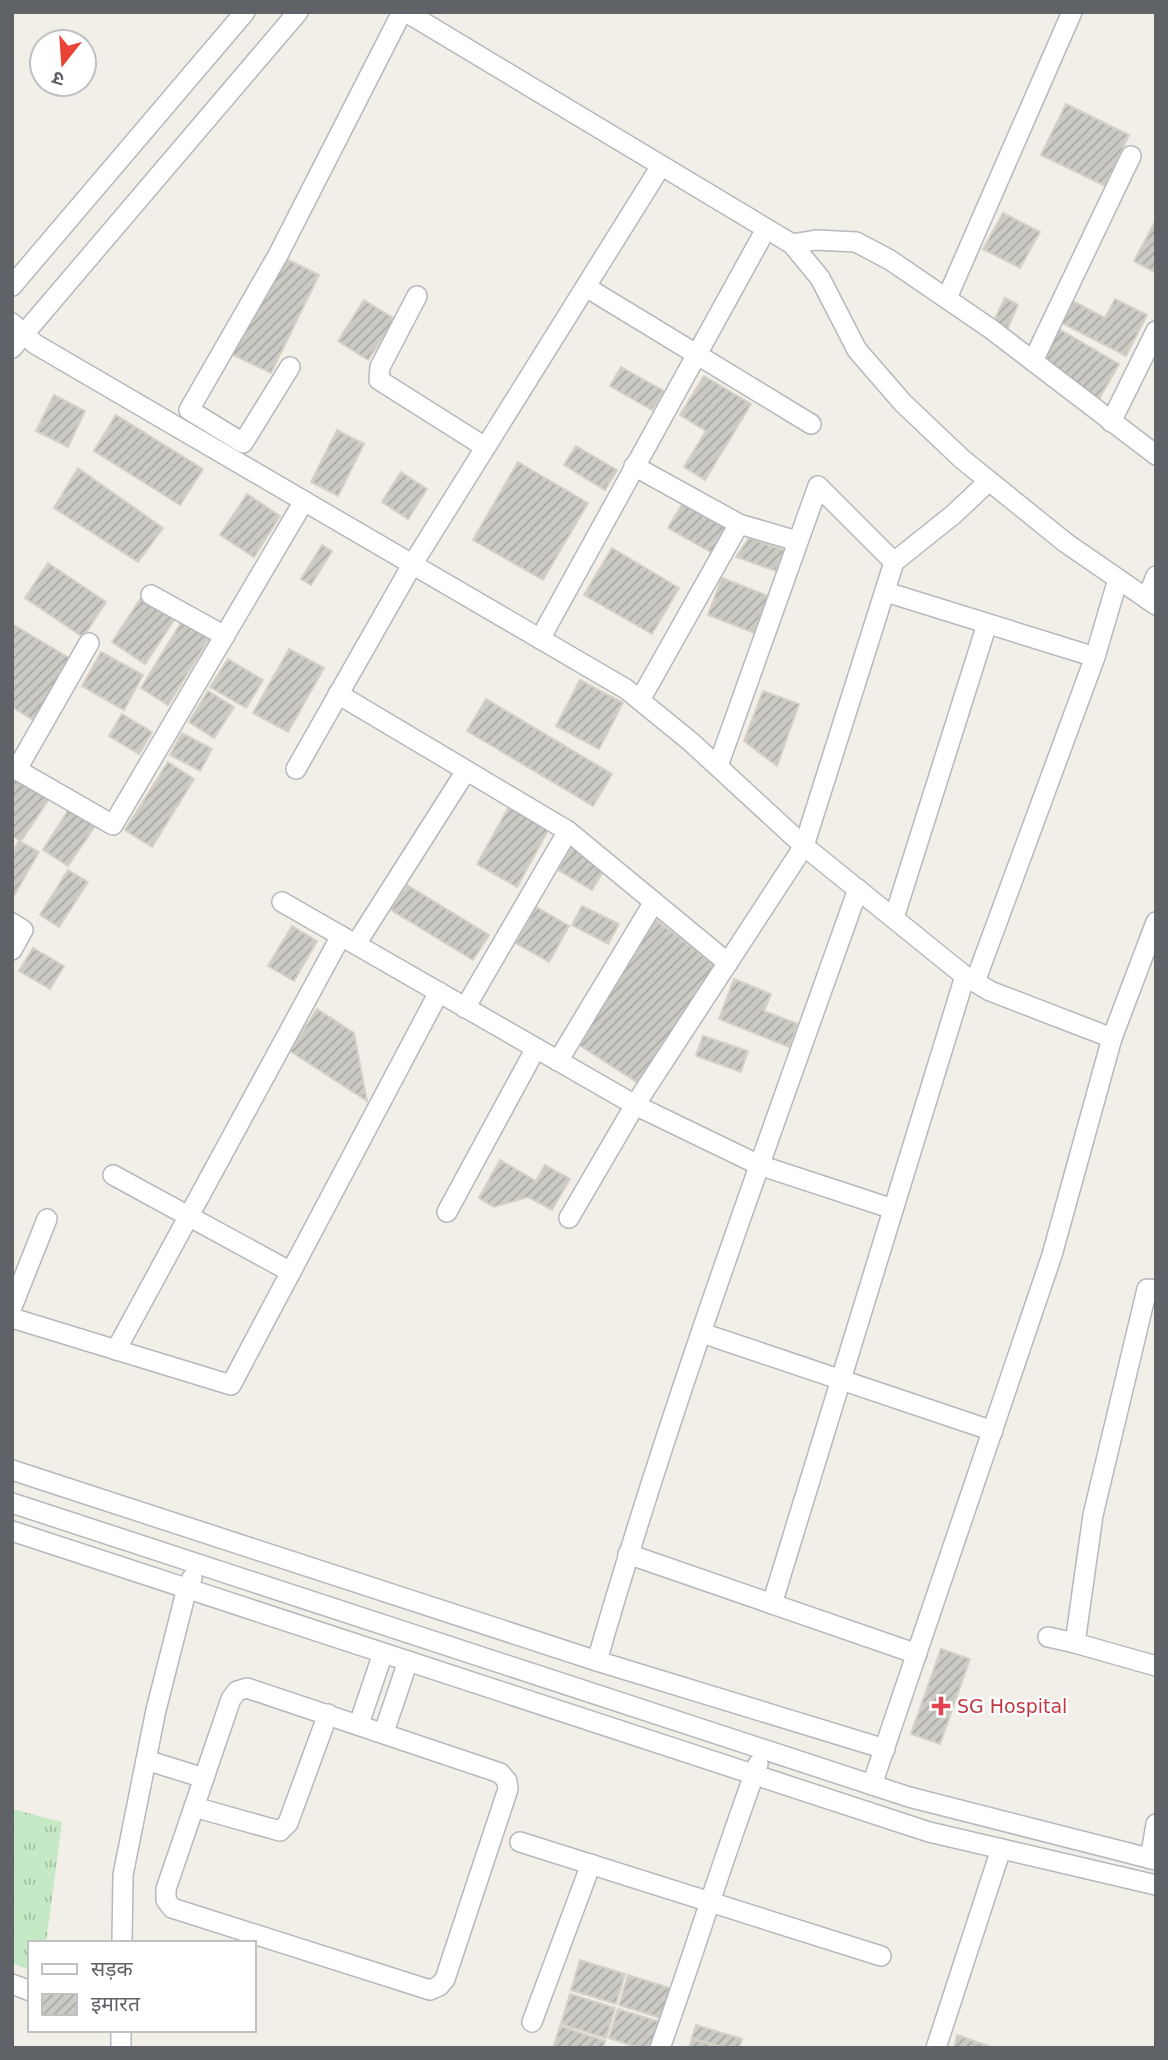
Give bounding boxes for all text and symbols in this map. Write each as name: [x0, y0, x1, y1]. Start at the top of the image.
north arrow: [28, 28, 98, 98]
text: उ: [49, 67, 67, 91]
place label: SG Hospital: [957, 1695, 1067, 1717]
marker: SG Hospital: [931, 1696, 951, 1716]
legend: [28, 1941, 256, 2032]
text: सड़क: [91, 1957, 133, 1981]
text: इमारत: [91, 1992, 141, 2016]

